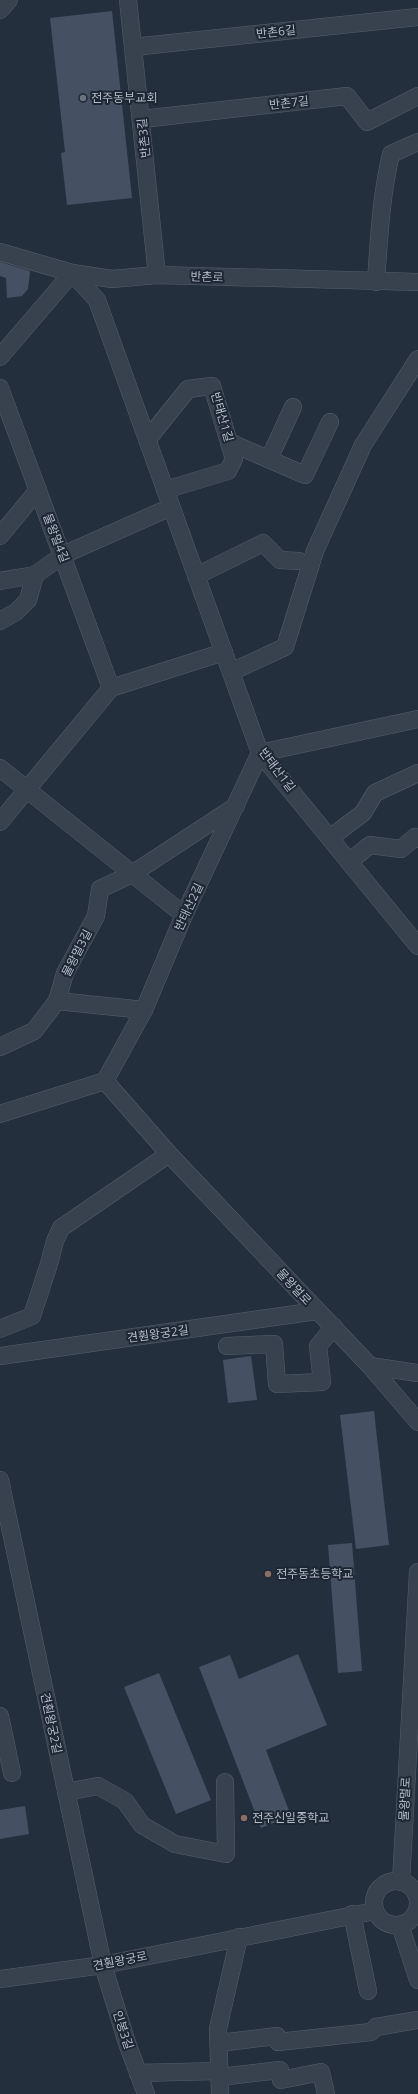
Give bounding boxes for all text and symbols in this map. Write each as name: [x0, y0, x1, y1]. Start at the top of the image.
street label: 반촌6길: [255, 21, 297, 42]
place label: 전주동부교회: [91, 89, 157, 106]
street label: 반촌7길: [268, 92, 310, 113]
marker: 전주동부교회: [78, 93, 88, 103]
street label: 반촌3길: [133, 117, 154, 159]
street label: 반촌로: [190, 267, 224, 286]
street label: 반태산1길: [207, 390, 238, 444]
street label: 물왕멀4길: [39, 511, 74, 565]
street label: 반태산1길: [255, 744, 300, 795]
street label: 반태산2길: [170, 880, 207, 934]
street label: 물왕멀3길: [57, 926, 96, 979]
street label: 물왕멀로: [273, 1265, 316, 1309]
street label: 견훤왕궁2길: [126, 1321, 190, 1346]
place label: 전주동초등학교: [276, 1565, 353, 1582]
marker: 전주동초등학교: [263, 1569, 273, 1579]
street label: 견훤왕궁2길: [37, 1691, 66, 1755]
street label: 물왕멀로: [395, 1776, 414, 1821]
place label: 전주신일중학교: [252, 1809, 329, 1826]
marker: 전주신일중학교: [239, 1813, 249, 1823]
street label: 견훤왕궁로: [91, 1947, 149, 1974]
street label: 인봉3길: [109, 2008, 138, 2051]

